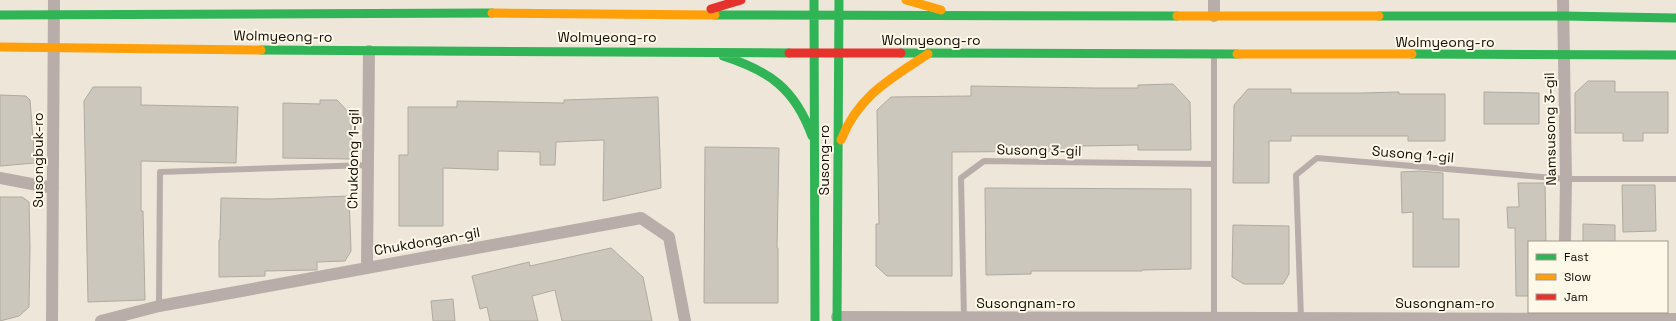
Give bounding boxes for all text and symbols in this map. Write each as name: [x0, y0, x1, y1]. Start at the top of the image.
street label: Wolmyeong-ro: [233, 26, 333, 46]
street label: Wolmyeong-ro: [557, 28, 657, 46]
street label: Wolmyeong-ro: [881, 31, 981, 49]
street label: Wolmyeong-ro: [1395, 33, 1495, 51]
street label: Namsusong 3-gil: [1540, 72, 1560, 186]
street label: Chukdong 1-gil: [343, 109, 363, 209]
street label: Susongbuk-ro: [29, 112, 47, 208]
street label: Susong-ro: [815, 125, 833, 195]
street label: Susong 3-gil: [996, 140, 1082, 160]
street label: Susong 1-gil: [1371, 141, 1455, 167]
street label: Chukdongan-gil: [373, 223, 481, 259]
legend: [1528, 241, 1668, 313]
text: Fast: [1564, 249, 1589, 265]
text: Slow: [1564, 269, 1591, 285]
text: Jam: [1564, 289, 1588, 305]
street label: Susongnam-ro: [976, 294, 1076, 312]
street label: Susongnam-ro: [1395, 294, 1495, 312]

